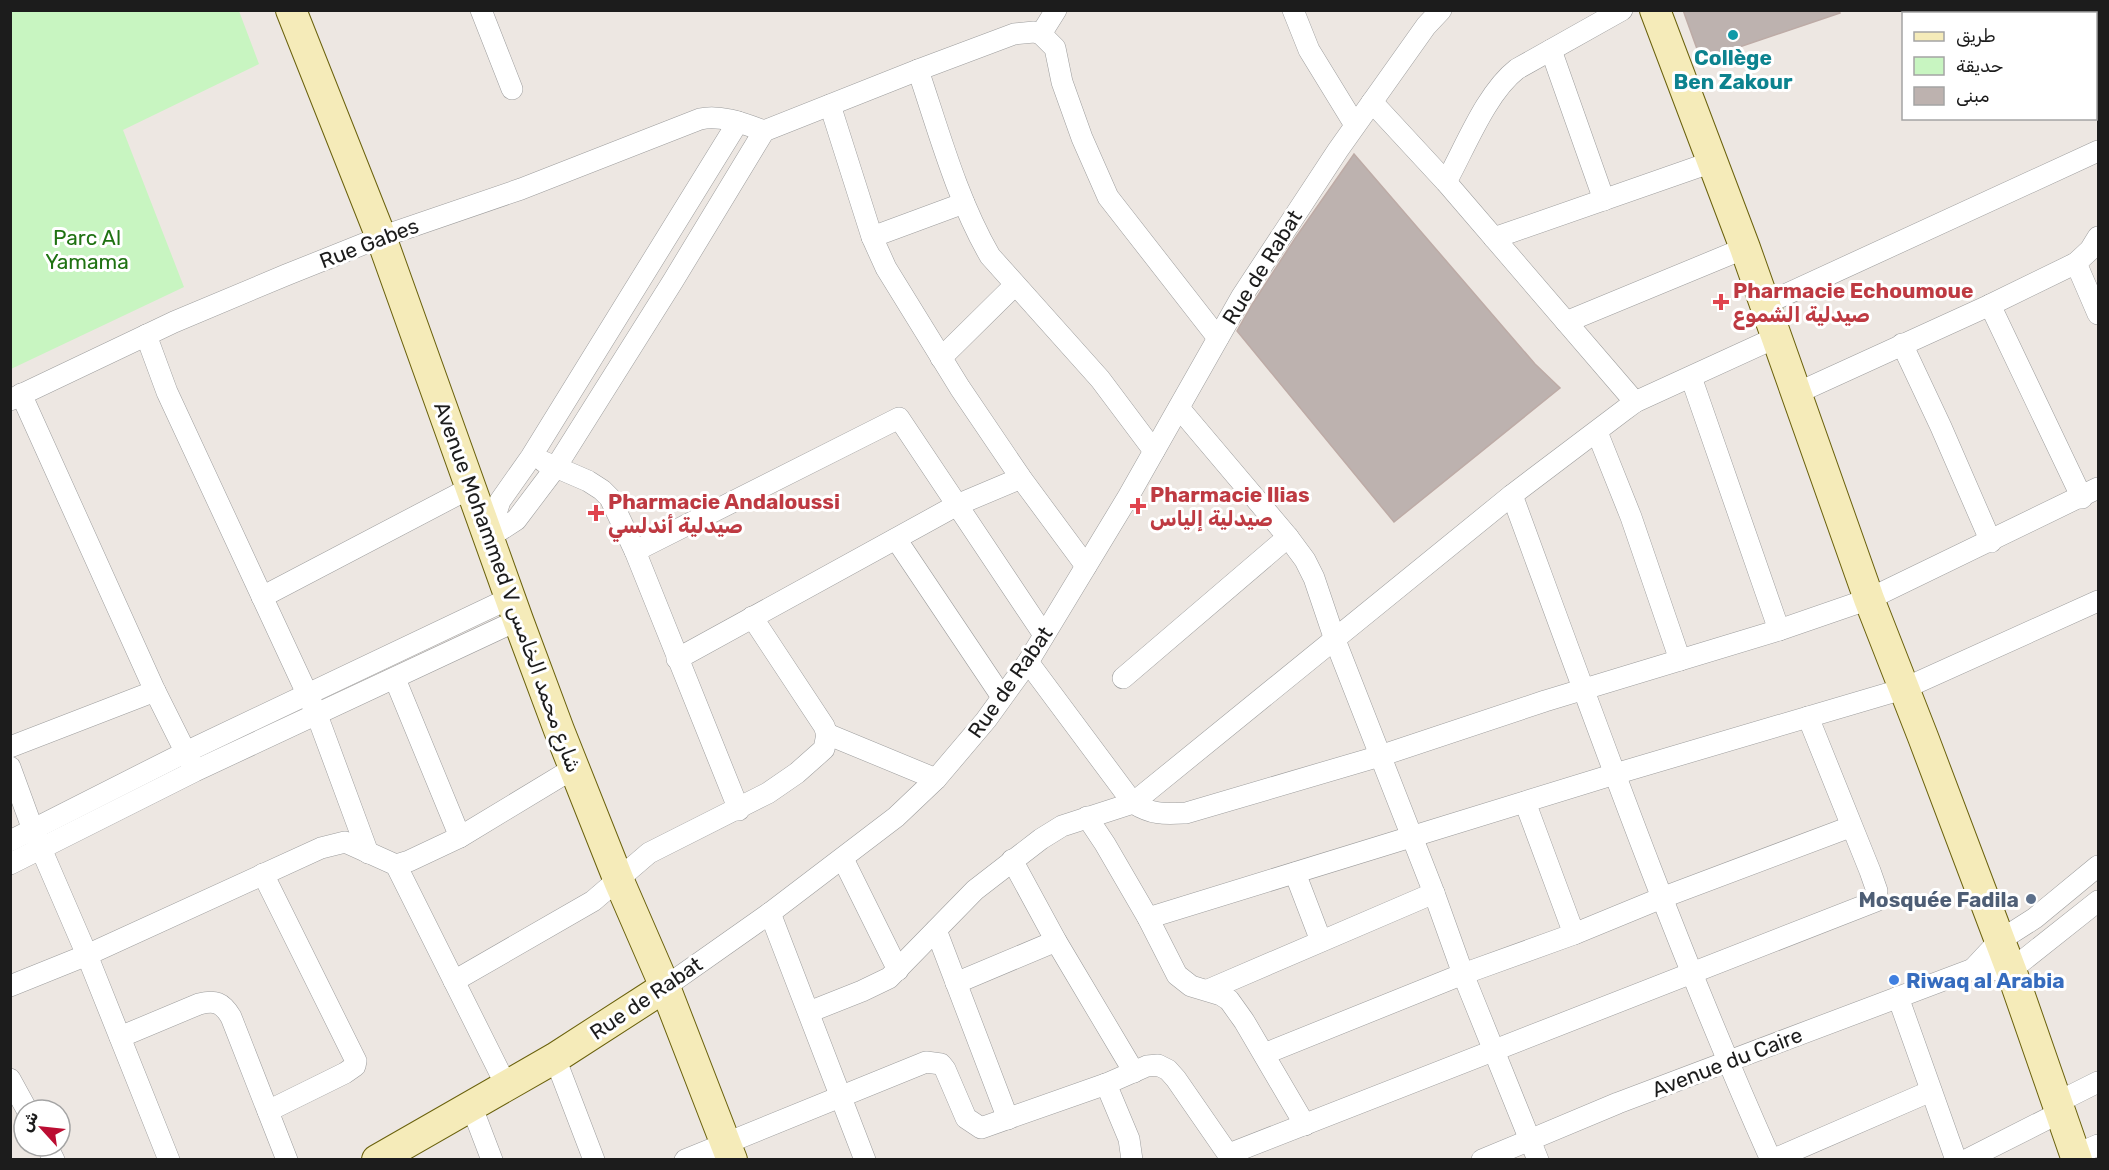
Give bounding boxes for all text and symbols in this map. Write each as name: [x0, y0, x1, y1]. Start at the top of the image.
legend: [1902, 12, 2097, 120]
text: طريق: [1956, 25, 1996, 47]
marker: Collège Ben Zakour: [1726, 28, 1740, 42]
place label: Collège Ben Zakour: [1674, 45, 1793, 94]
text: حديقة: [1956, 55, 2003, 77]
text: مبنى: [1956, 85, 1990, 107]
street label: Rue de Rabat: [1217, 205, 1307, 329]
street label: Rue Gabes: [316, 213, 422, 273]
park label: Parc Al Yamama: [45, 225, 129, 274]
place label: Pharmacie Echoumoue صيدلية الشموع: [1733, 278, 1973, 330]
marker: Pharmacie Echoumoue صيدلية الشموع: [1714, 295, 1728, 309]
street label: Avenue Mohammed V شارع محمد الخامس: [427, 398, 587, 776]
place label: Pharmacie Ilias صيدلية إلياس: [1150, 482, 1310, 532]
place label: Pharmacie Andaloussi صيدلية أندلسي: [608, 489, 840, 542]
marker: Pharmacie Ilias صيدلية إلياس: [1131, 499, 1145, 513]
marker: Pharmacie Andaloussi صيدلية أندلسي: [589, 506, 603, 520]
street label: Rue de Rabat: [962, 621, 1058, 743]
place label: Mosquée Fadila: [1858, 887, 2019, 912]
marker: Mosquée Fadila: [2024, 892, 2038, 906]
street label: Rue de Rabat: [585, 951, 707, 1045]
place label: Riwaq al Arabia: [1906, 968, 2065, 993]
marker: Riwaq al Arabia: [1887, 973, 1901, 987]
street label: Avenue du Caire: [1648, 1022, 1806, 1102]
north arrow: [12, 1098, 72, 1158]
text: ش: [16, 1108, 42, 1135]

